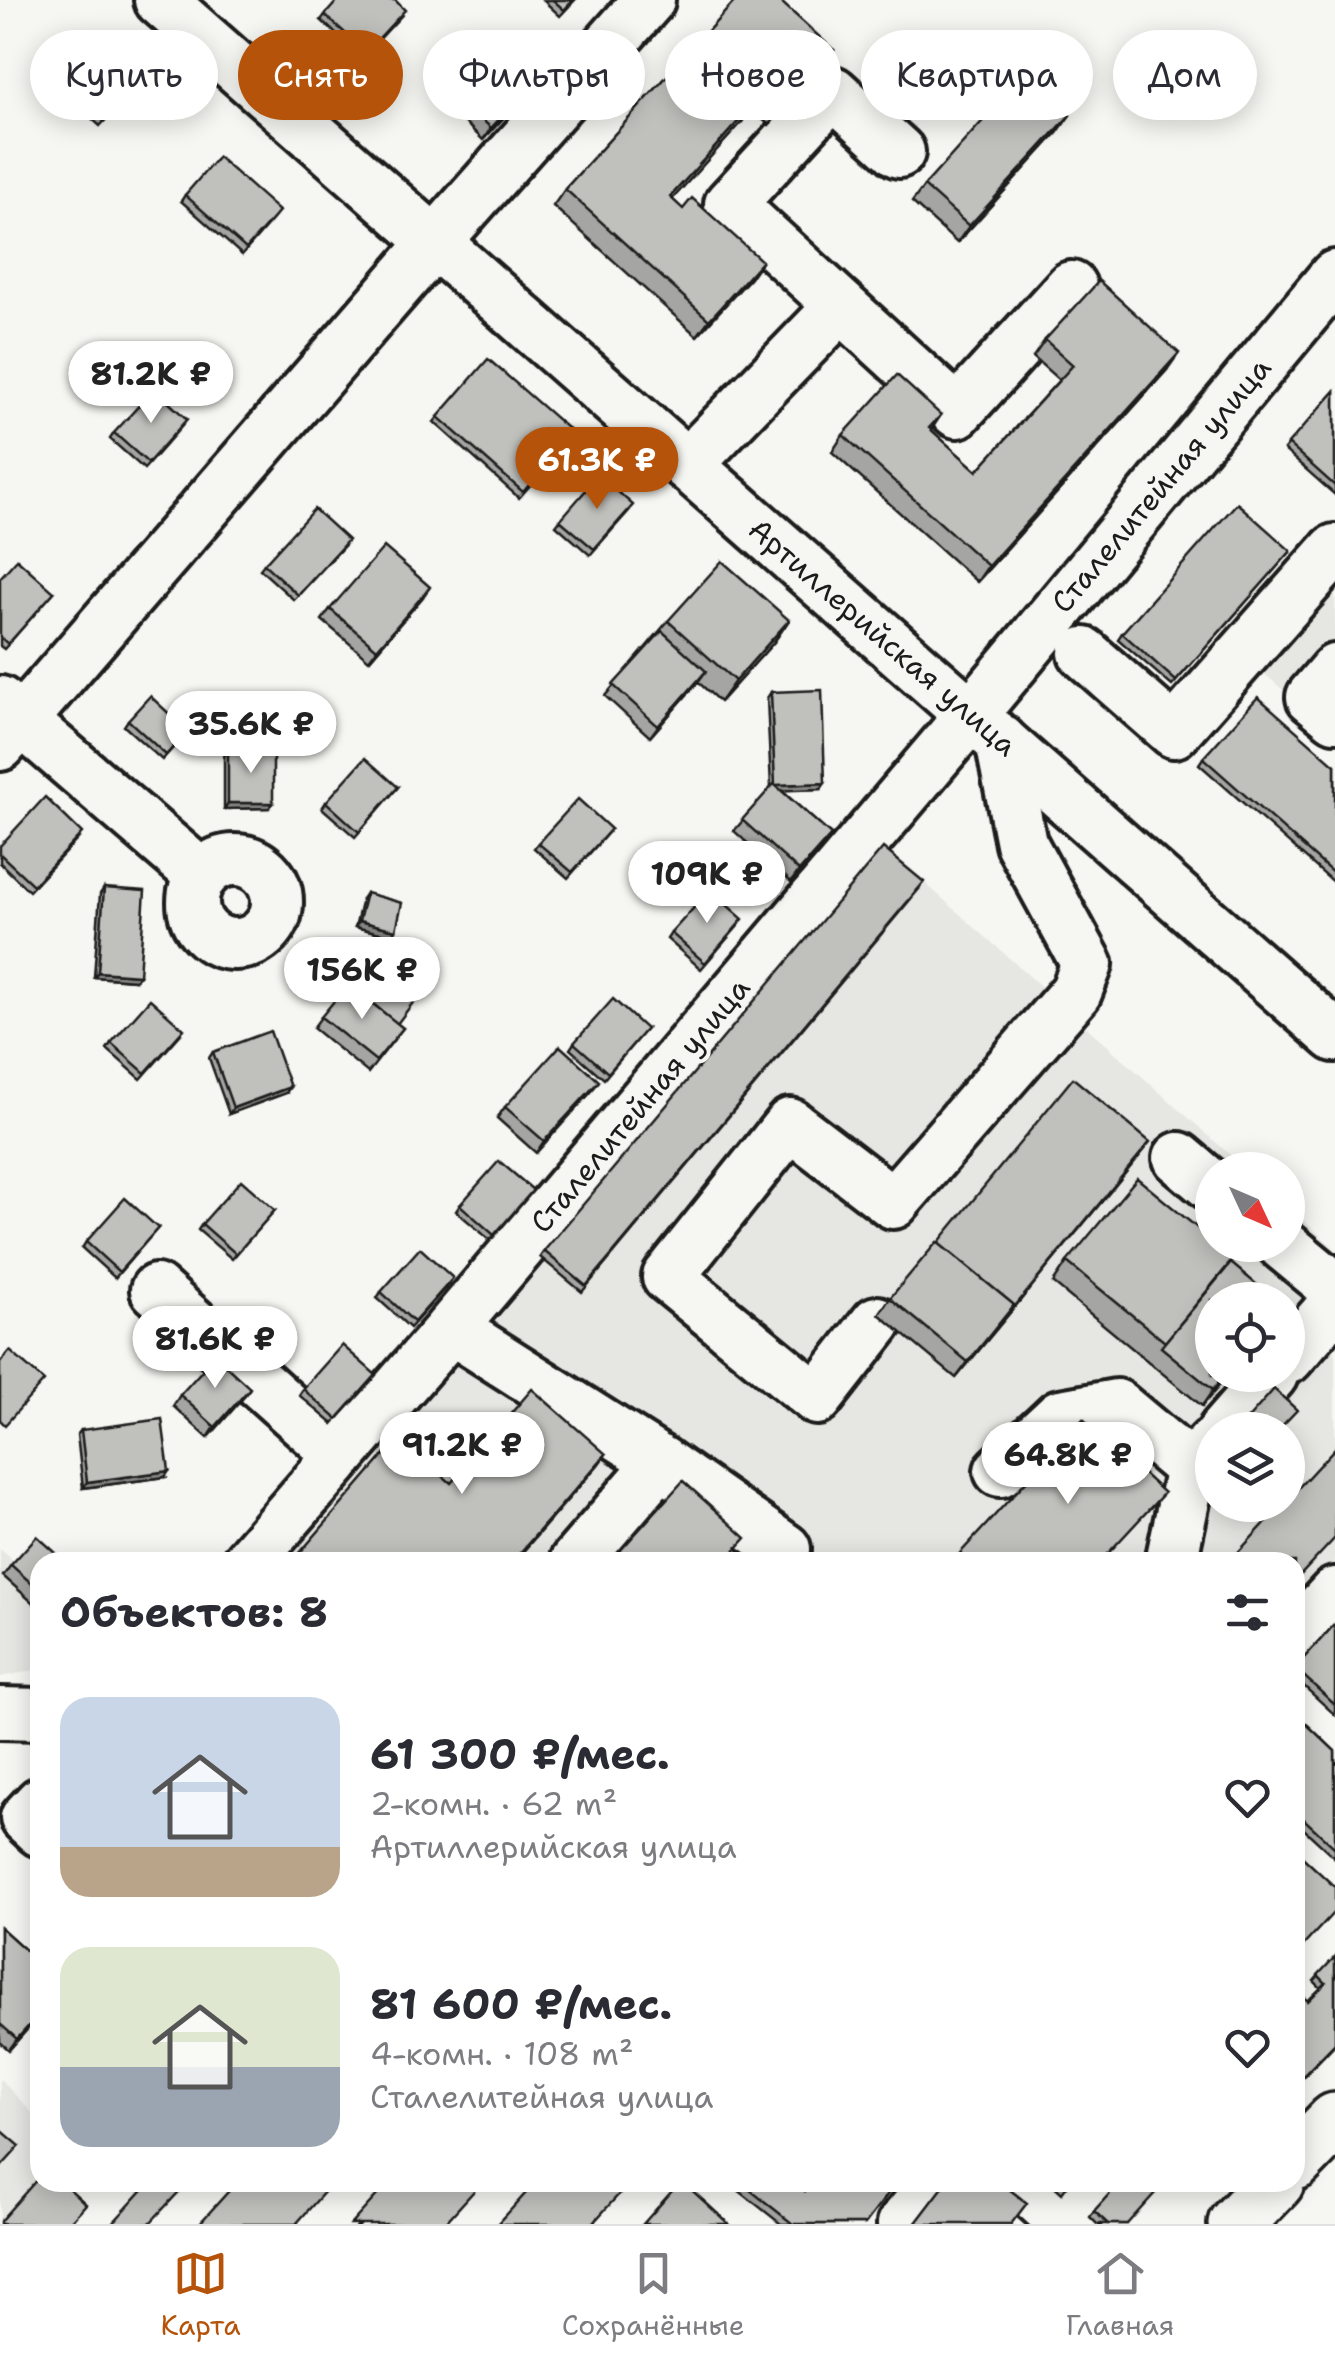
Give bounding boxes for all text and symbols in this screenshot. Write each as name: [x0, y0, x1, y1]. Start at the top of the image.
chip: Купить: [30, 30, 218, 120]
chip: Снять: [238, 30, 403, 120]
chip: Фильтры: [423, 30, 645, 120]
chip: Новое: [665, 30, 841, 120]
chip: Квартира: [861, 30, 1093, 120]
chip: Дом: [1113, 30, 1257, 120]
pin: 81.2K ₽: [59, 341, 243, 426]
street label: Сталелитейная улица: [1042, 348, 1280, 621]
text: 81.2K ₽: [90, 352, 212, 395]
pin: 61.3K ₽: [505, 427, 689, 512]
text: 61.3K ₽: [537, 438, 657, 481]
street label: Артиллерийская улица: [740, 509, 1026, 765]
pin: 35.6K ₽: [159, 691, 343, 776]
text: 35.6K ₽: [187, 702, 315, 745]
pin: 109K ₽: [626, 841, 788, 926]
text: 109K ₽: [650, 852, 764, 895]
pin: 156K ₽: [281, 937, 443, 1022]
text: 156K ₽: [306, 948, 418, 991]
street label: Сталелитейная улица: [521, 968, 759, 1241]
north arrow: [1195, 1152, 1305, 1262]
map controls: [1195, 1152, 1305, 1522]
button: locate: [1195, 1282, 1305, 1392]
pin: 81.6K ₽: [123, 1306, 307, 1391]
text: 81.6K ₽: [154, 1317, 276, 1360]
pin: 91.2K ₽: [370, 1412, 554, 1497]
button: layers: [1195, 1412, 1305, 1522]
pin: 64.8K ₽: [976, 1422, 1160, 1507]
text: 91.2K ₽: [401, 1423, 523, 1466]
text: 64.8K ₽: [1003, 1433, 1133, 1476]
text: Объектов: 8: [60, 1584, 328, 1640]
icon: filters: [1220, 1585, 1275, 1640]
text: 61 300 ₽/мес.: [370, 1726, 670, 1782]
icon: home: [140, 1737, 260, 1857]
icon: heart: [1220, 1770, 1275, 1825]
text: 2-комн. · 62 m²: [370, 1782, 617, 1825]
text: Артиллерийская улица: [370, 1825, 737, 1868]
text: 81 600 ₽/мес.: [370, 1976, 672, 2032]
icon: home: [140, 1987, 260, 2107]
icon: heart: [1220, 2020, 1275, 2075]
text: 4-комн. · 108 m²: [370, 2032, 634, 2075]
text: Сталелитейная улица: [370, 2075, 713, 2118]
tab: Карта: [161, 2246, 241, 2344]
tab: Сохранённые: [562, 2246, 745, 2344]
tab: Главная: [1066, 2246, 1174, 2344]

